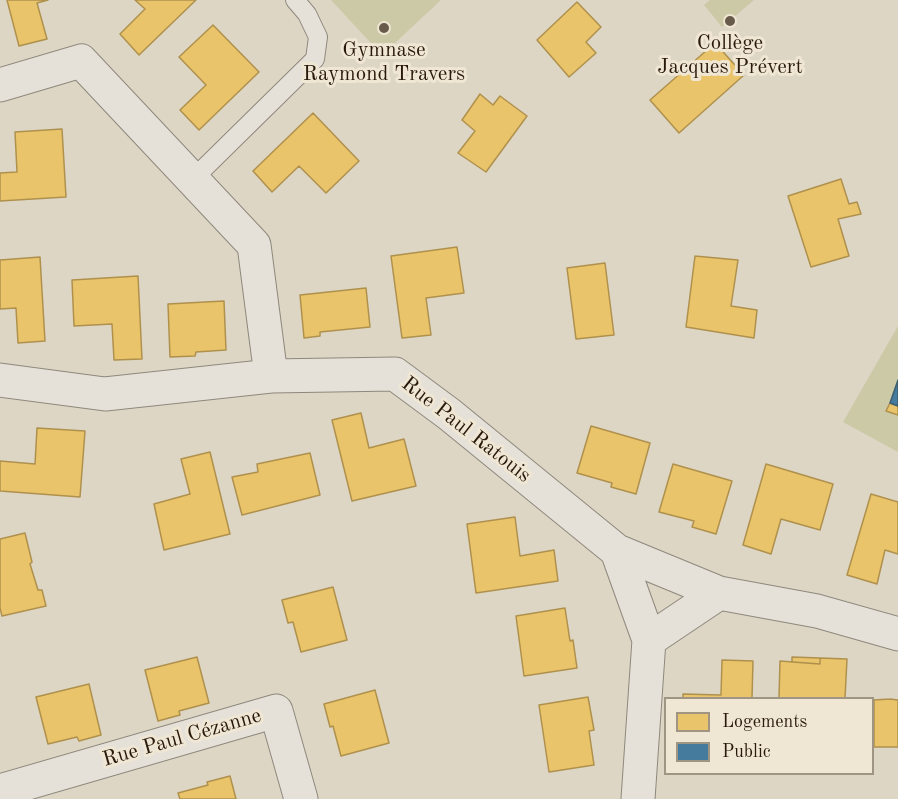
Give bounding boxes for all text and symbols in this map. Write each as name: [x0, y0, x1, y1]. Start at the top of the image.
marker: Collège Jacques Prévert: [723, 14, 737, 28]
marker: Gymnase Raymond Travers: [377, 21, 391, 35]
place label: Collège Jacques Prévert: [657, 30, 803, 80]
place label: Gymnase Raymond Travers: [303, 37, 465, 87]
street label: Rue Paul Ratouis: [396, 372, 536, 488]
legend: [664, 697, 874, 775]
street label: Rue Paul Cézanne: [100, 703, 264, 773]
text: Logements: [722, 713, 807, 731]
text: Public: [722, 743, 771, 761]

